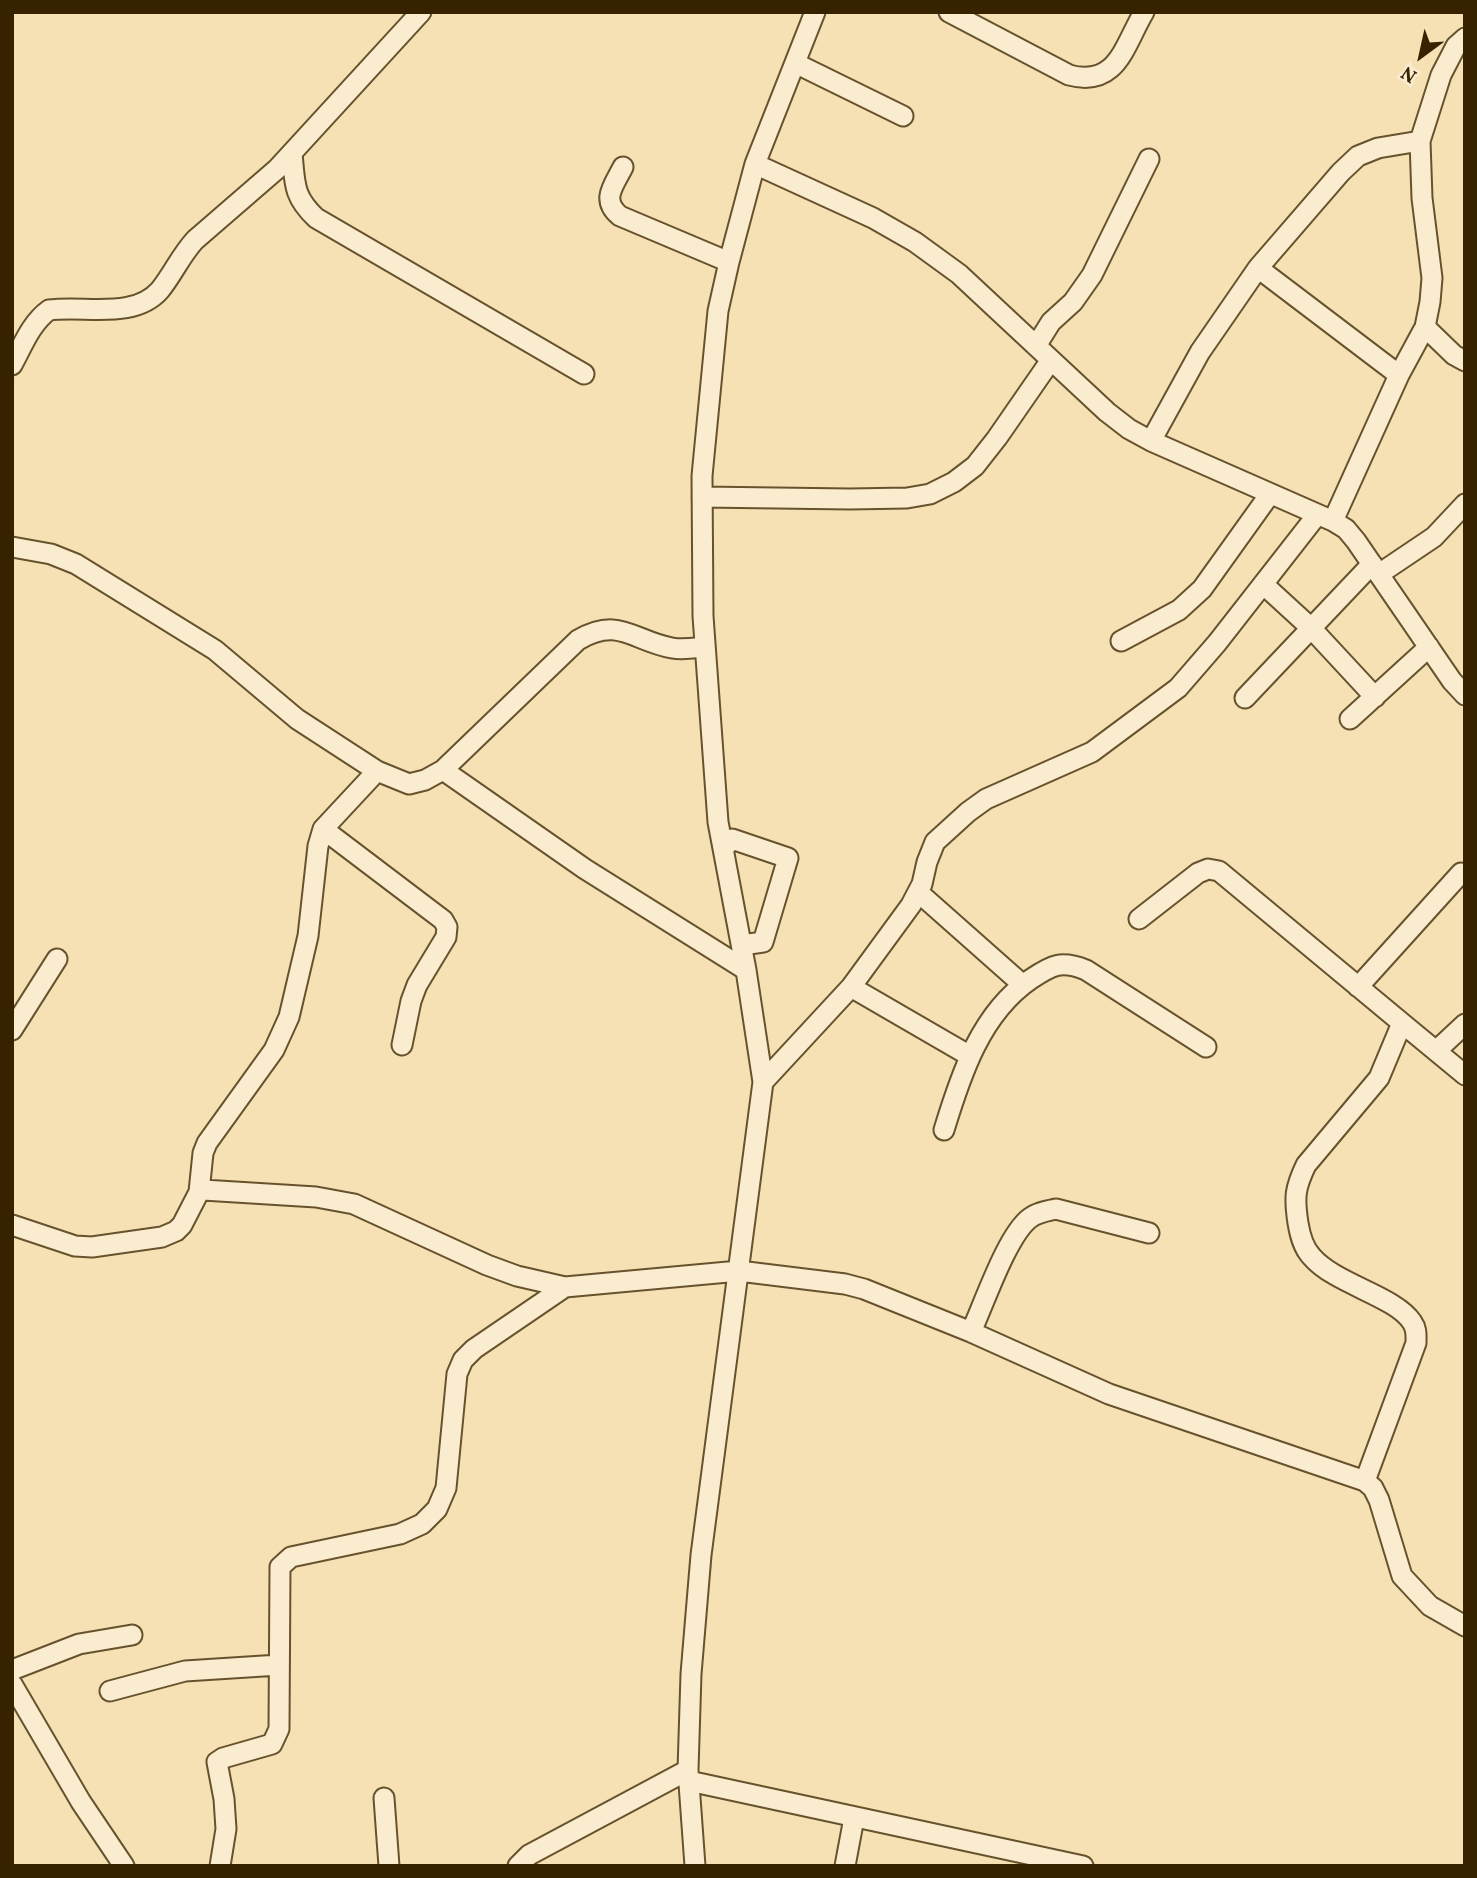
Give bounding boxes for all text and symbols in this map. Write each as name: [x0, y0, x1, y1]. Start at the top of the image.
north arrow: [1386, 21, 1456, 91]
text: N: [1397, 59, 1422, 88]

